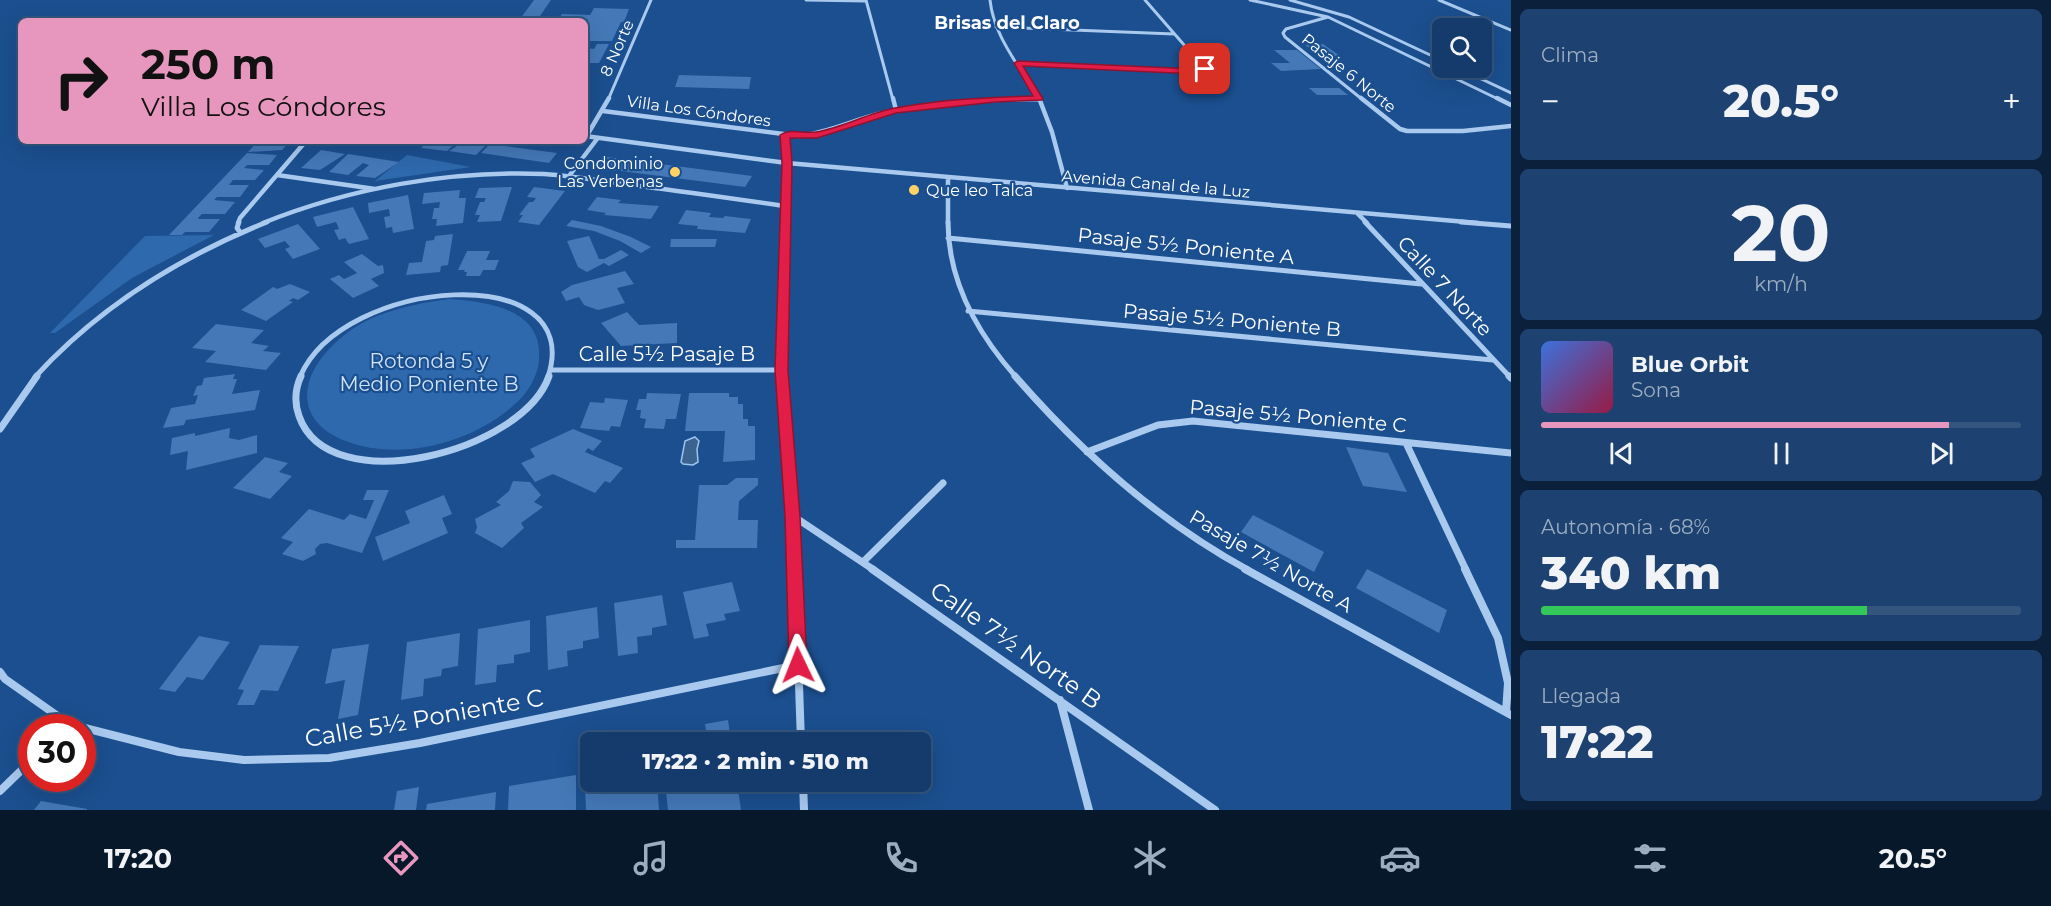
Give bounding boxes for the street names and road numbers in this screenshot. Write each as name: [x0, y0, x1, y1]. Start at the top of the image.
street label: 8 Norte: [596, 17, 638, 79]
street label: Pasaje 6 Norte: [1298, 29, 1400, 117]
street label: Villa Los Cóndores: [626, 91, 772, 131]
street label: Avenida Canal de la Luz: [1061, 166, 1251, 202]
street label: Pasaje 5½ Poniente A: [1076, 223, 1296, 269]
street label: Calle 7 Norte: [1393, 231, 1497, 341]
street label: Pasaje 5½ Poniente B: [1122, 299, 1342, 341]
street label: Calle 5½ Pasaje B: [579, 342, 755, 366]
street label: Pasaje 5½ Poniente C: [1188, 395, 1408, 437]
street label: Pasaje 7½ Norte A: [1185, 505, 1357, 618]
street label: Calle 7½ Norte B: [925, 575, 1107, 715]
street label: Calle 5½ Poniente C: [302, 683, 546, 753]

